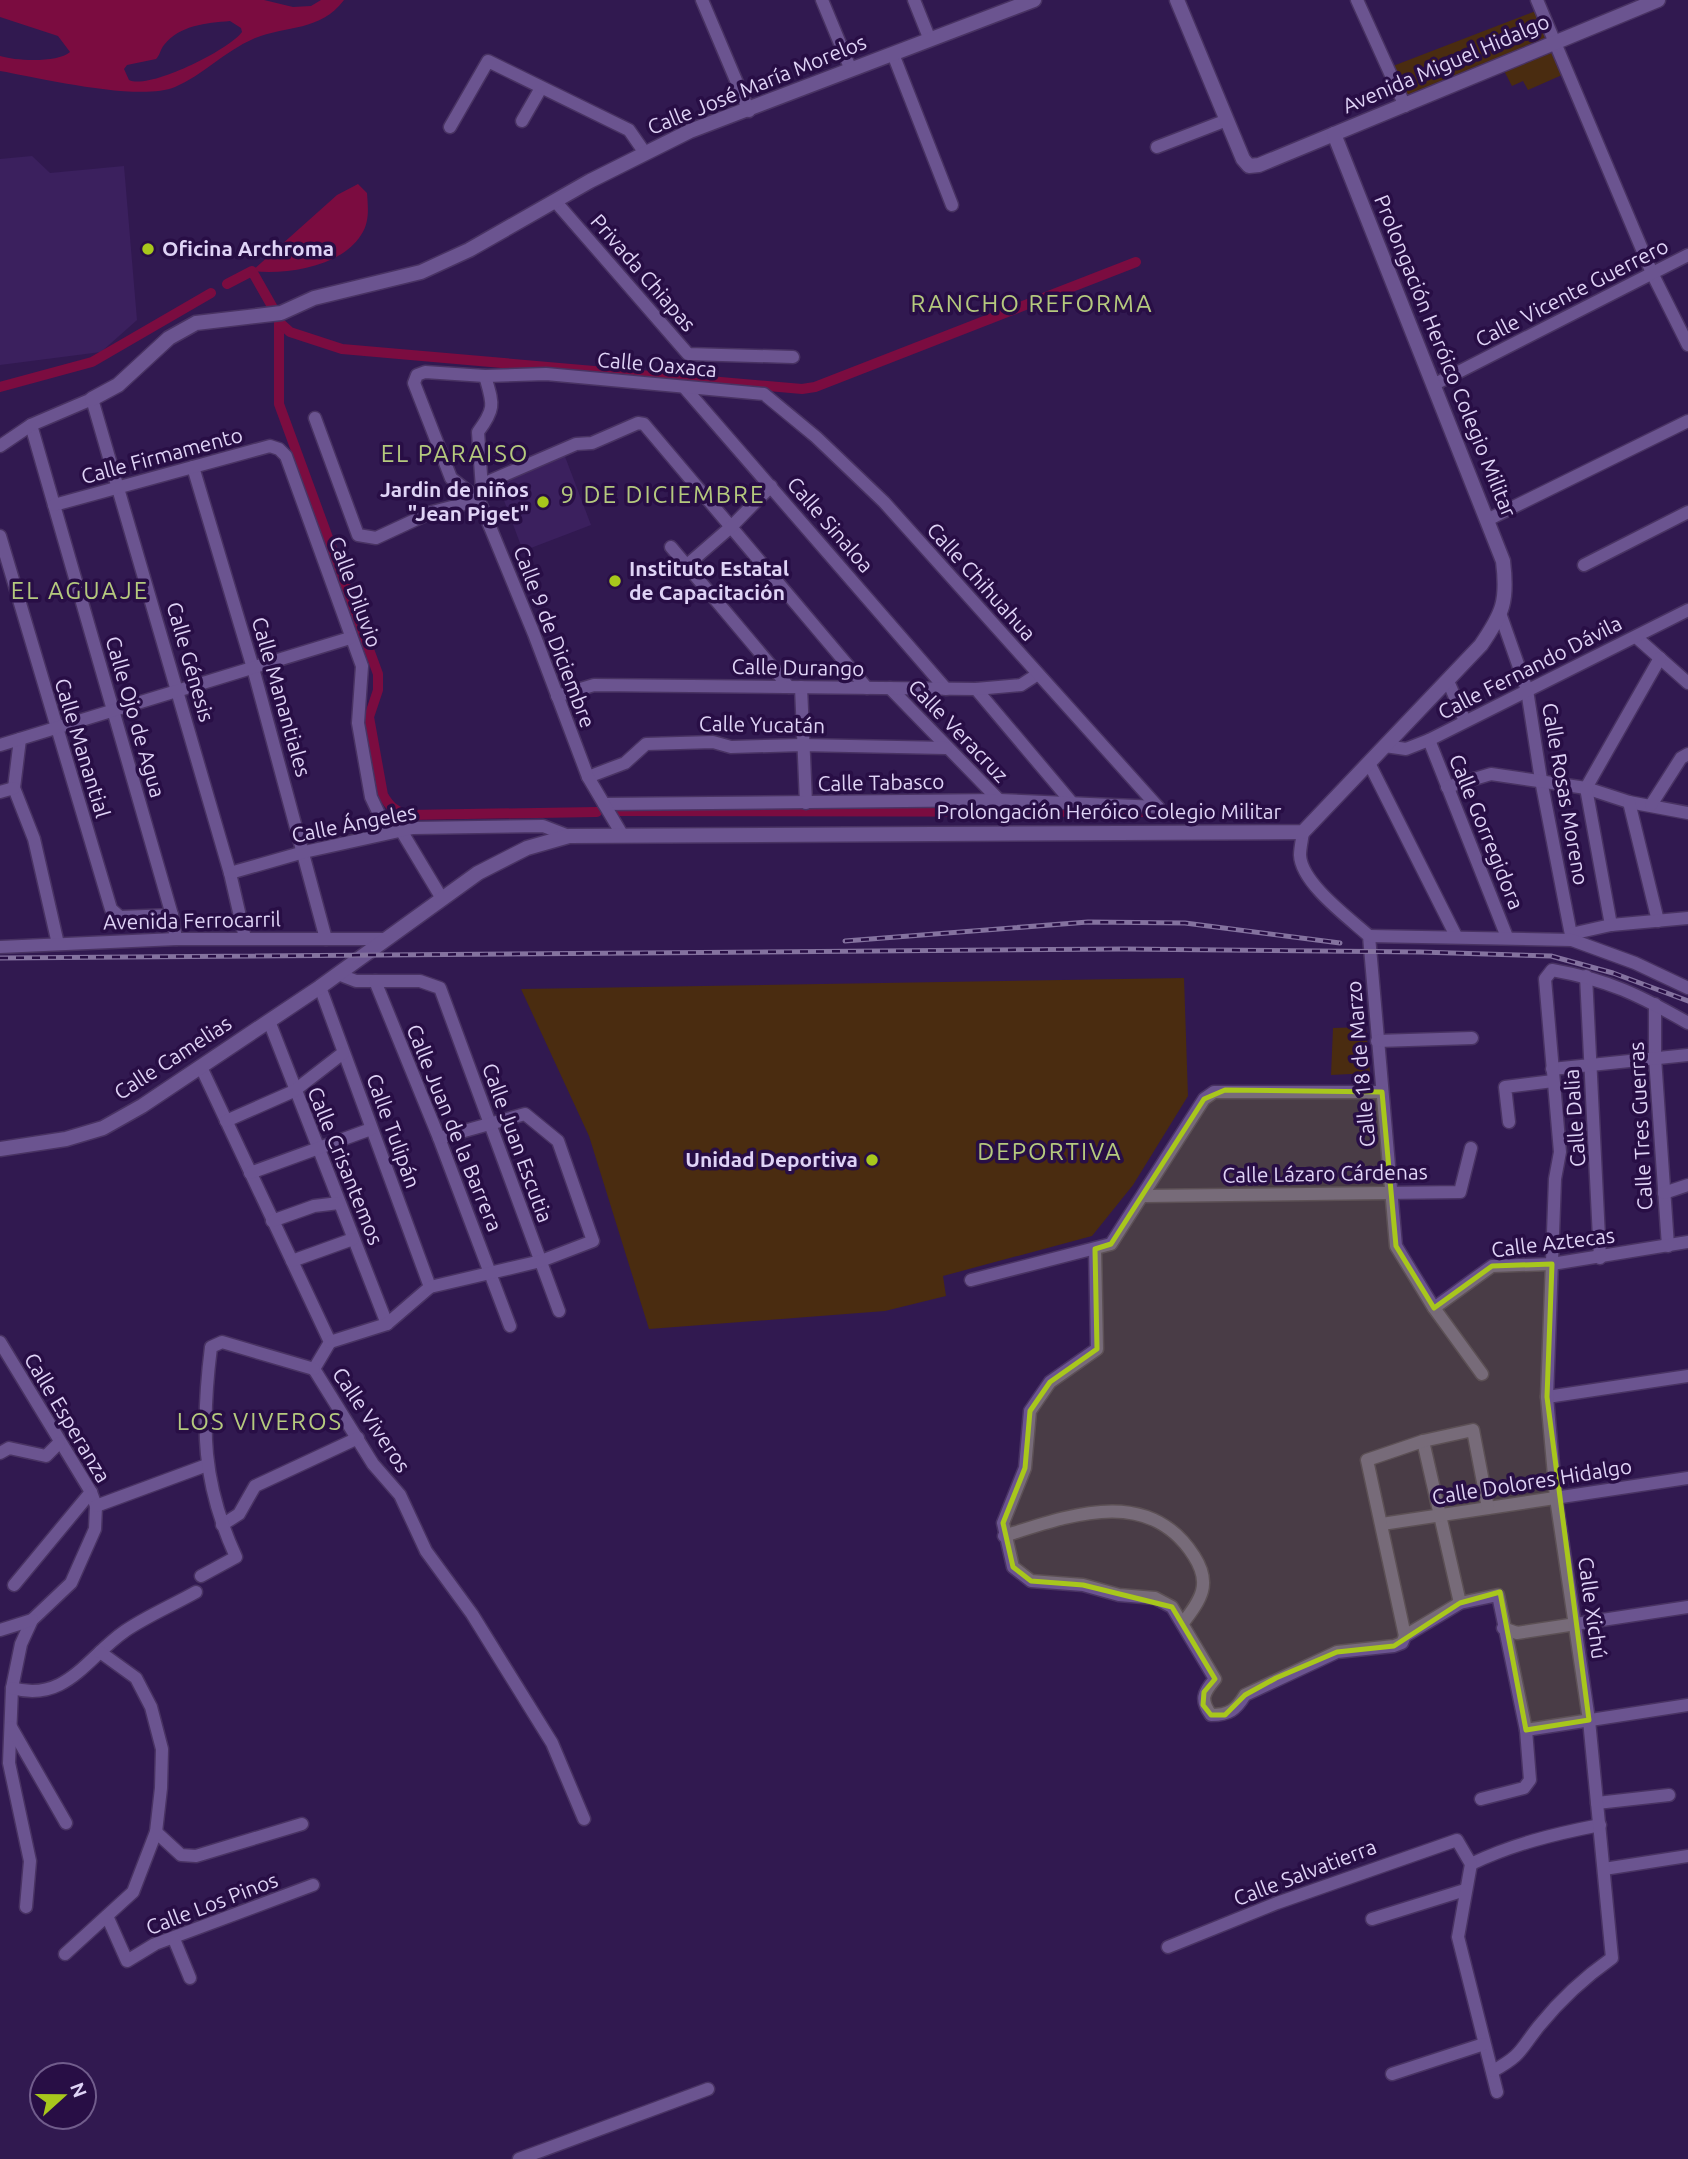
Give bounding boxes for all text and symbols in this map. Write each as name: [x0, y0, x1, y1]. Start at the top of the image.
street label: Avenida Miguel Hidalgo: [1339, 9, 1553, 118]
street label: Calle José María Morelos: [644, 29, 870, 139]
street label: Prolongación Heróico Colegio Militar: [1370, 191, 1522, 520]
street label: Privada Chiapas: [586, 209, 701, 336]
street label: Calle Vicente Guerrero: [1471, 233, 1672, 351]
place label: Oficina Archroma: [162, 236, 334, 260]
marker: Oficina Archroma: [140, 241, 156, 257]
district label: RANCHO REFORMA: [910, 290, 1154, 317]
street label: Calle Oaxaca: [596, 347, 718, 381]
street label: Calle Firmamento: [78, 422, 245, 488]
district label: EL PARAISO: [381, 440, 529, 467]
street label: Calle Sinaloa: [783, 472, 879, 577]
place label: Jardin de niños "Jean Piget": [380, 477, 529, 525]
district label: 9 DE DICIEMBRE: [561, 481, 765, 508]
marker: Jardin de niños "Jean Piget": [535, 494, 551, 510]
street label: Calle Chihuahua: [922, 517, 1041, 645]
street label: Calle Diluvio: [325, 533, 387, 650]
street label: Calle 9 de Diciembre: [509, 542, 601, 731]
place label: Instituto Estatal de Capacitación: [629, 556, 789, 604]
marker: Instituto Estatal de Capacitación: [607, 573, 623, 589]
district label: EL AGUAJE: [11, 577, 149, 604]
street label: Calle Génesis: [162, 599, 220, 724]
street label: Calle Fernando Dávila: [1434, 610, 1625, 724]
street label: Calle Manantiales: [248, 614, 316, 779]
street label: Calle Ojo de Agua: [101, 633, 170, 800]
street label: Calle Durango: [731, 654, 865, 680]
street label: Calle Veracruz: [904, 674, 1014, 787]
street label: Calle Manantial: [50, 675, 116, 820]
street label: Calle Rosas Moreno: [1538, 701, 1594, 887]
street label: Calle Yucatán: [699, 711, 825, 737]
street label: Calle Gorregidora: [1445, 751, 1529, 913]
street label: Calle Tabasco: [817, 769, 945, 795]
street label: Calle Ángeles: [289, 799, 418, 847]
street label: Prolongación Heróico Colegio Militar: [936, 799, 1282, 823]
street label: Avenida Ferrocarril: [103, 906, 281, 934]
street label: Calle 18 de Marzo: [1341, 980, 1379, 1148]
street label: Calle Camelias: [109, 1010, 236, 1104]
street label: Calle Juan de la Barrera: [402, 1021, 507, 1235]
street label: Calle Tres Guerras: [1624, 1041, 1656, 1211]
street label: Calle Juan Escutia: [478, 1060, 558, 1226]
street label: Calle Dalia: [1559, 1068, 1589, 1168]
street label: Calle Tulipán: [362, 1070, 426, 1191]
street label: Calle Crisantemos: [303, 1083, 389, 1248]
district label: DEPORTIVA: [977, 1138, 1123, 1165]
place label: Unidad Deportiva: [685, 1147, 858, 1171]
marker: Unidad Deportiva: [864, 1152, 880, 1168]
street label: Calle Lázaro Cárdenas: [1222, 1159, 1428, 1187]
street label: Calle Aztecas: [1490, 1223, 1616, 1261]
street label: Calle Esperanza: [20, 1348, 116, 1487]
street label: Calle Viveros: [328, 1362, 416, 1476]
district label: LOS VIVEROS: [177, 1408, 343, 1435]
street label: Calle Dolores Hidalgo: [1430, 1453, 1634, 1509]
street label: Calle Xichú: [1574, 1555, 1612, 1660]
street label: Calle Salvatierra: [1230, 1834, 1379, 1910]
street label: Calle Los Pinos: [142, 1867, 281, 1939]
north arrow: [28, 2061, 98, 2131]
text: N: [66, 2079, 92, 2100]

